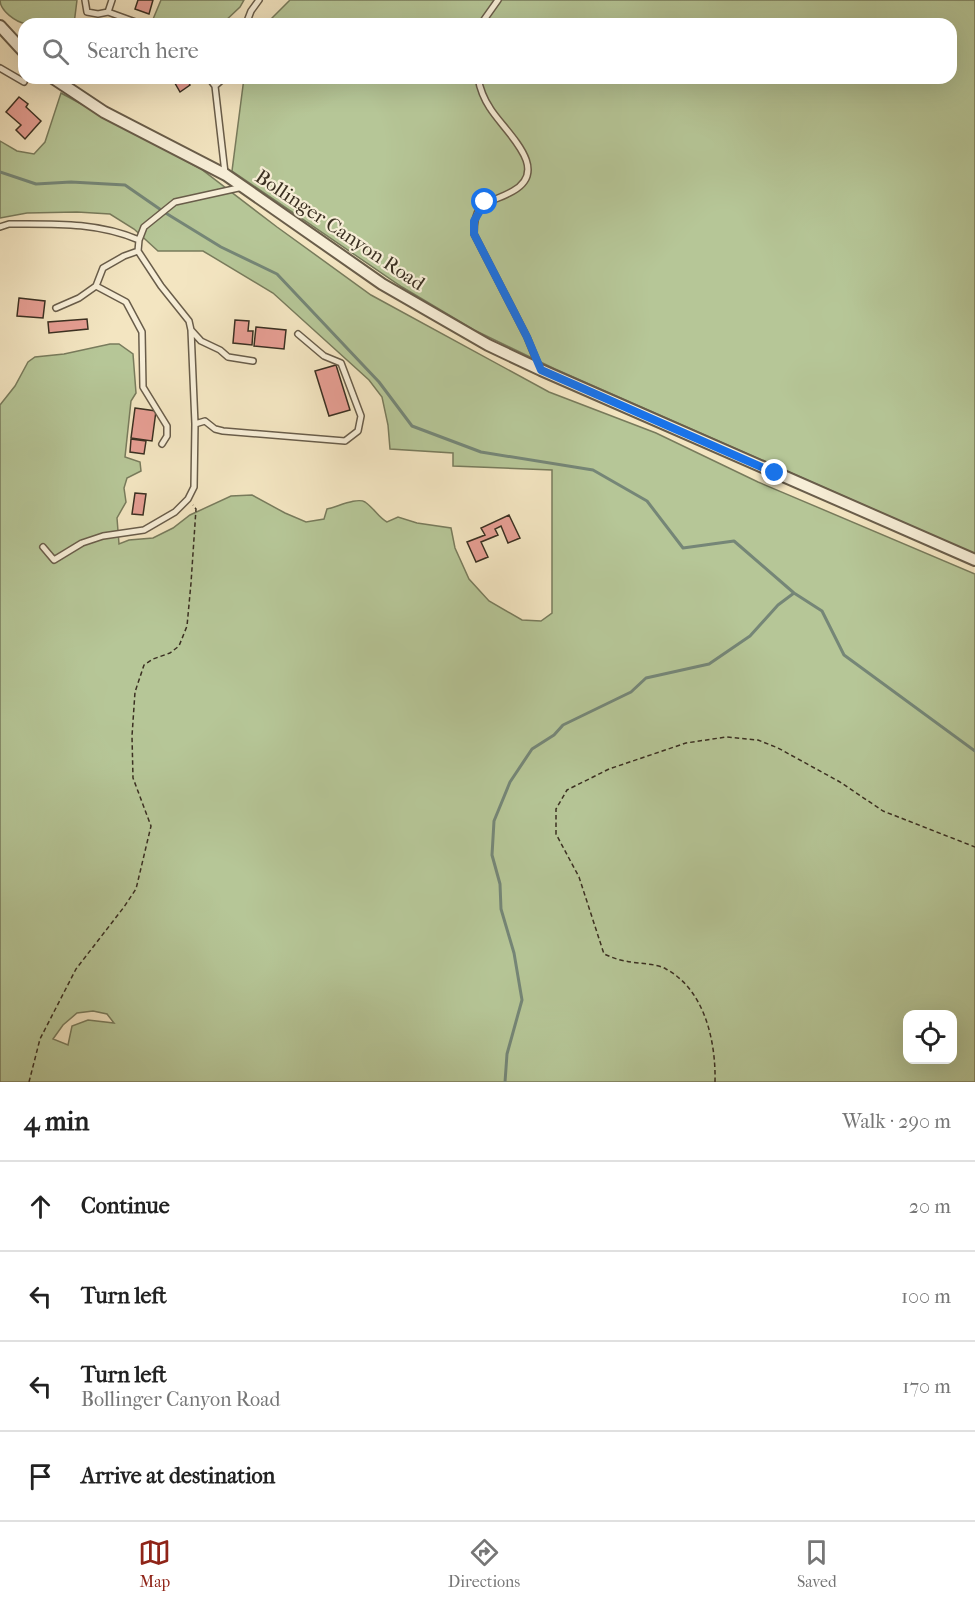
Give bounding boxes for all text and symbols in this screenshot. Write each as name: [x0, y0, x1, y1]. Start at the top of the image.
search box: [18, 18, 957, 84]
icon: search: [39, 35, 72, 68]
text: Search here: [87, 38, 199, 64]
street label: Bollinger Canyon Road: [251, 165, 430, 296]
route start: [471, 188, 497, 214]
route end: [761, 459, 787, 485]
map controls: [903, 1010, 957, 1064]
button: locate: [903, 1010, 957, 1064]
text: 4 min: [24, 1106, 89, 1137]
text: Walk · 290 m: [842, 1110, 951, 1133]
icon: ahead: [24, 1190, 57, 1223]
text: Continue: [81, 1193, 170, 1219]
text: 20 m: [909, 1195, 951, 1218]
icon: left: [24, 1280, 57, 1313]
text: Turn left: [81, 1283, 167, 1309]
text: 100 m: [901, 1285, 951, 1308]
text: Turn left: [81, 1362, 167, 1388]
icon: left: [24, 1370, 57, 1403]
text: 170 m: [902, 1375, 951, 1398]
text: Bollinger Canyon Road: [81, 1388, 280, 1411]
icon: arrive: [24, 1460, 57, 1493]
text: Arrive at destination: [81, 1463, 275, 1489]
tab: Map: [138, 1536, 171, 1591]
tab: Directions: [448, 1536, 520, 1591]
tab: Saved: [797, 1536, 837, 1591]

